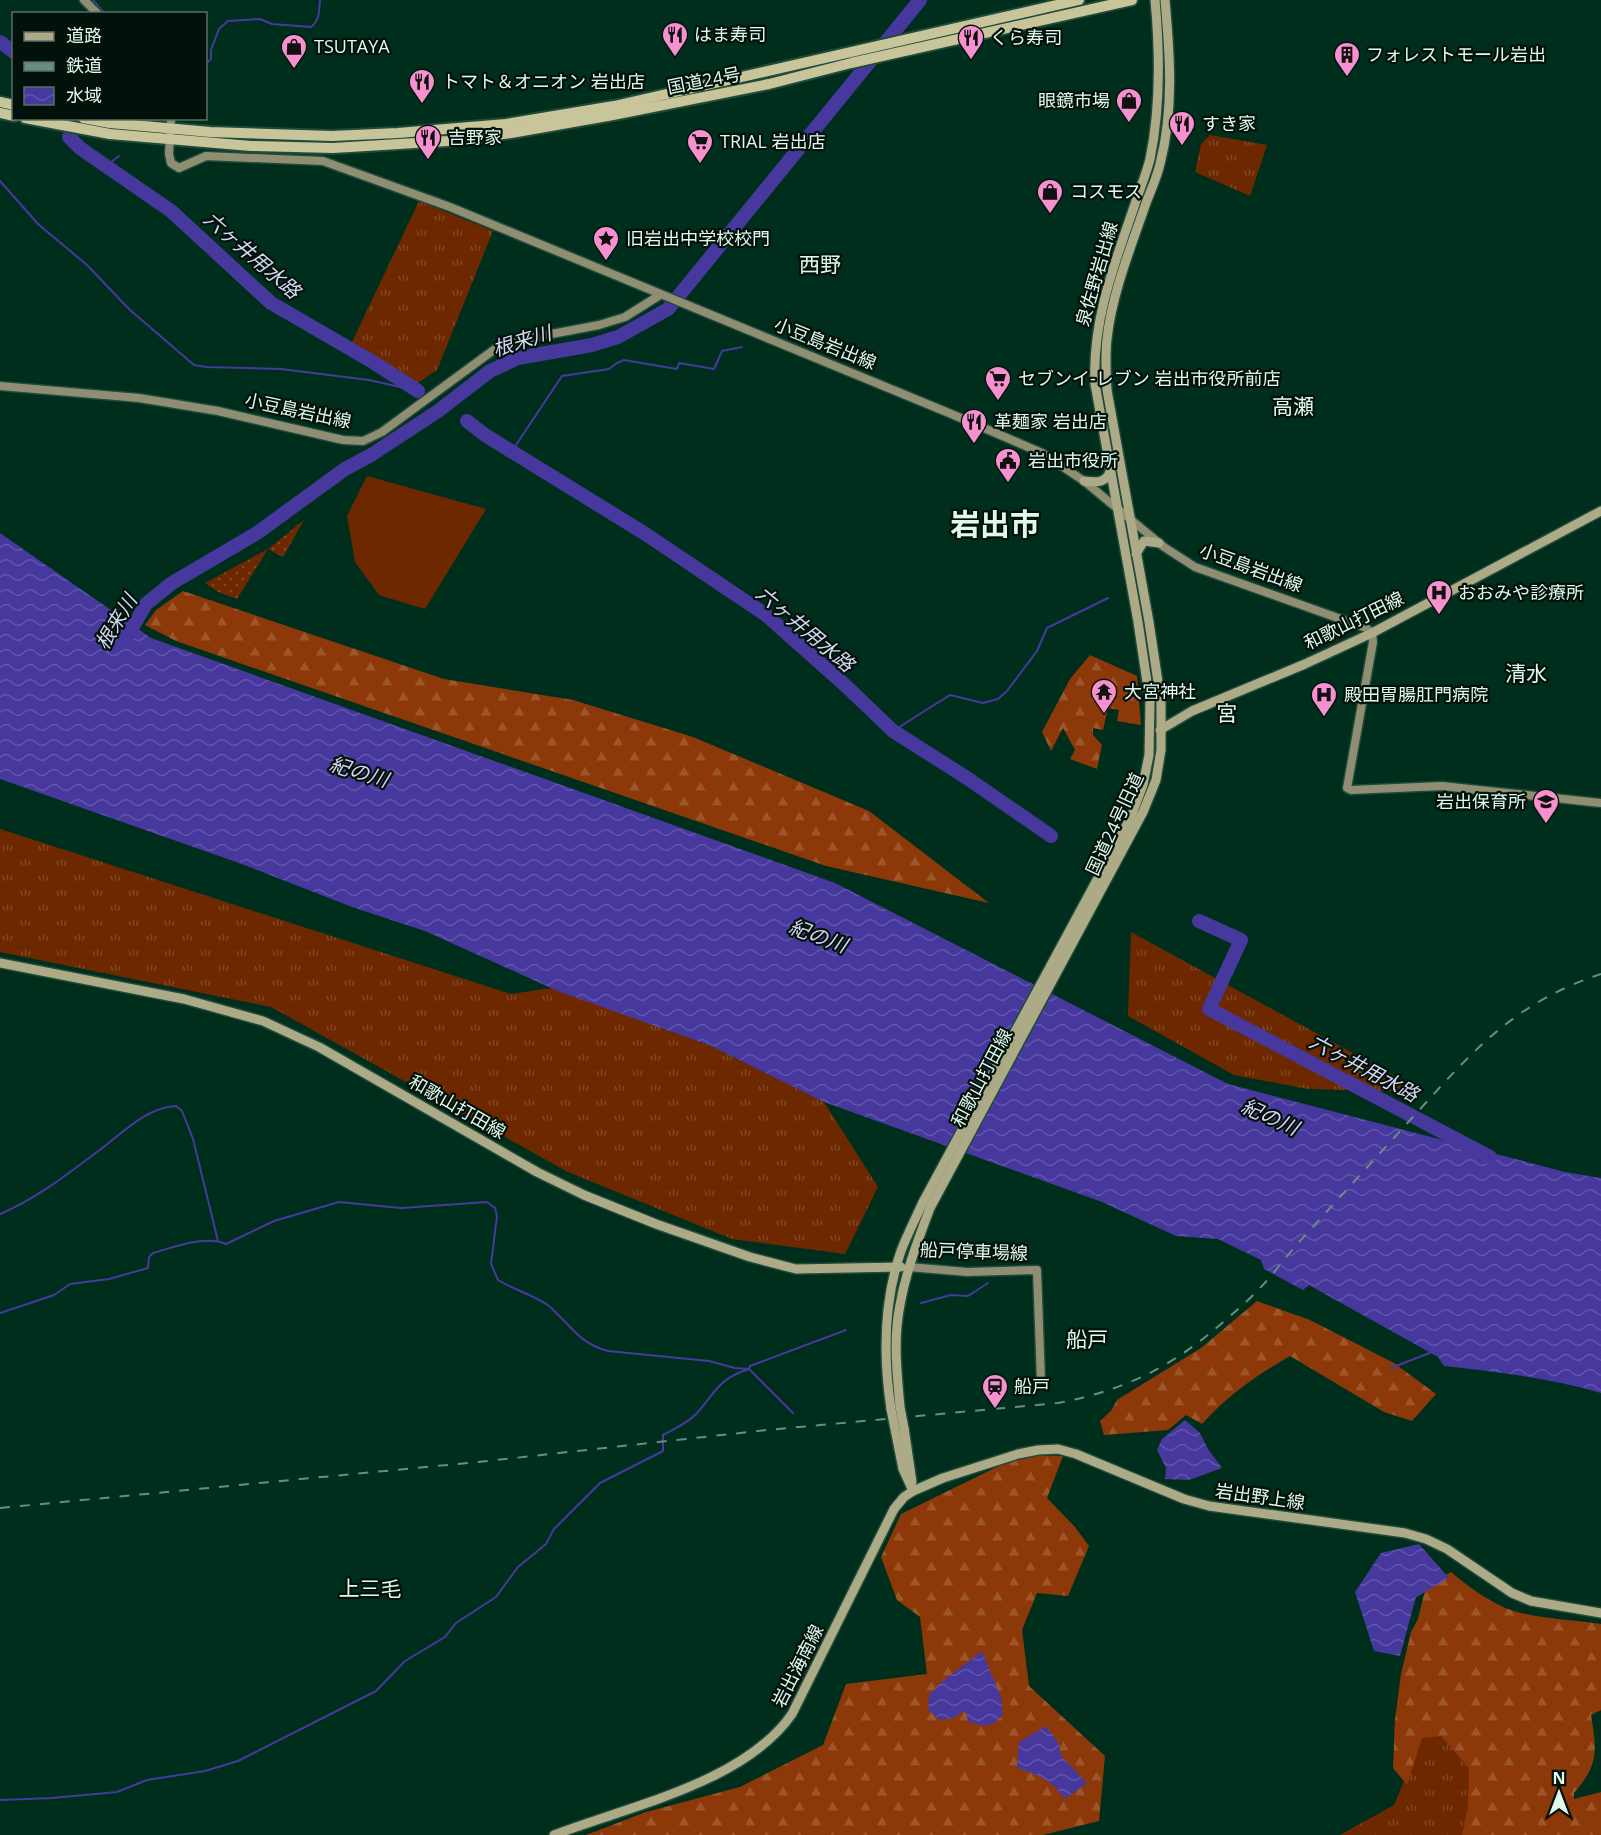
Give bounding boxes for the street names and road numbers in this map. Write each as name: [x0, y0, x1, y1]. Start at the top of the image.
street label: 国道24号: [665, 61, 743, 99]
street label: 泉佐野岩出線: [1070, 219, 1122, 329]
street label: 小豆島岩出線: [771, 312, 880, 374]
street label: 小豆島岩出線: [243, 387, 354, 433]
street label: 小豆島岩出線: [1196, 537, 1306, 597]
street label: 和歌山打田線: [1300, 586, 1407, 655]
street label: 国道24号旧道: [1080, 768, 1148, 879]
street label: 和歌山打田線: [945, 1024, 1017, 1131]
street label: 和歌山打田線: [405, 1069, 510, 1144]
street label: 船戸停車場線: [920, 1237, 1028, 1265]
street label: 岩出野上線: [1214, 1478, 1306, 1514]
street label: 岩出海南線: [766, 1620, 828, 1711]

